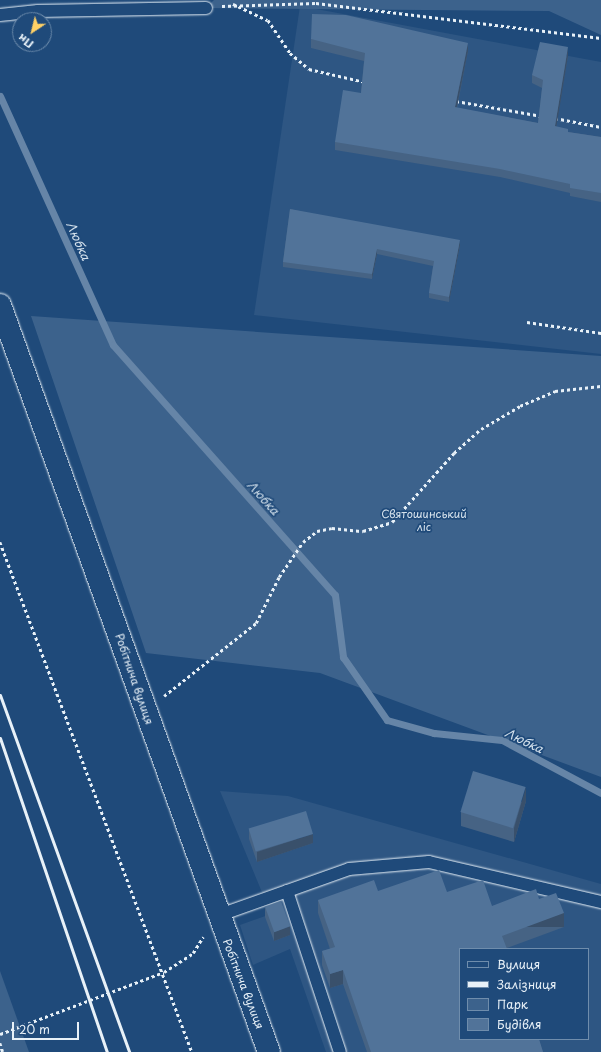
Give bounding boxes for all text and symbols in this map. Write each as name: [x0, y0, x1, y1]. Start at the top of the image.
north arrow: [12, 12, 52, 52]
text: Пн: [14, 30, 37, 53]
water label: Любка: [63, 219, 93, 263]
water label: Любка: [244, 478, 282, 518]
park label: Святошинський ліс: [381, 508, 467, 534]
street label: Робітнича вулиця: [112, 632, 156, 726]
water label: Любка: [503, 726, 545, 756]
street label: Робітнича вулиця: [220, 937, 266, 1031]
legend: [459, 948, 589, 1040]
text: Вулиця: [497, 955, 540, 973]
text: Залізниця: [497, 975, 556, 993]
text: Парк: [497, 995, 528, 1013]
scale bar: [14, 1014, 81, 1040]
text: Будівля: [497, 1015, 542, 1033]
text: 20 m: [19, 1020, 50, 1038]

